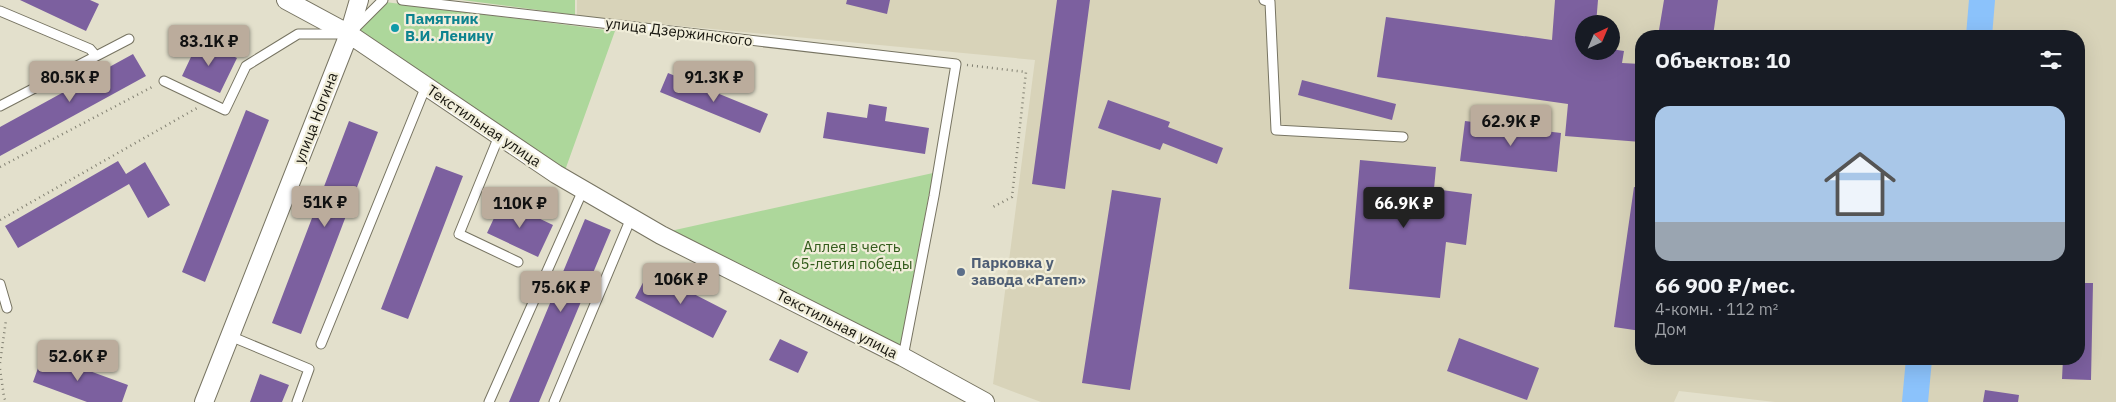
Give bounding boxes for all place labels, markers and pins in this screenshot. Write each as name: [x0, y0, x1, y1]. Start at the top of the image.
place label: Памятник В.И. Ленину: [405, 9, 494, 45]
marker: Памятник В.И. Ленину: [389, 22, 401, 34]
pin: 83.1K ₽: [163, 24, 255, 67]
pin: 80.5K ₽: [24, 61, 116, 103]
pin: 91.3K ₽: [668, 61, 760, 103]
pin: 62.9K ₽: [1465, 104, 1557, 147]
pin: 51K ₽: [290, 186, 360, 228]
pin: 110K ₽: [479, 186, 561, 229]
pin: 66.9K ₽: [1358, 186, 1450, 229]
place label: Парковка у завода «Ратеп»: [971, 253, 1086, 289]
pin: 106K ₽: [640, 262, 722, 305]
marker: Парковка у завода «Ратеп»: [955, 266, 967, 278]
pin: 75.6K ₽: [515, 270, 607, 313]
pin: 52.6K ₽: [32, 340, 124, 382]

